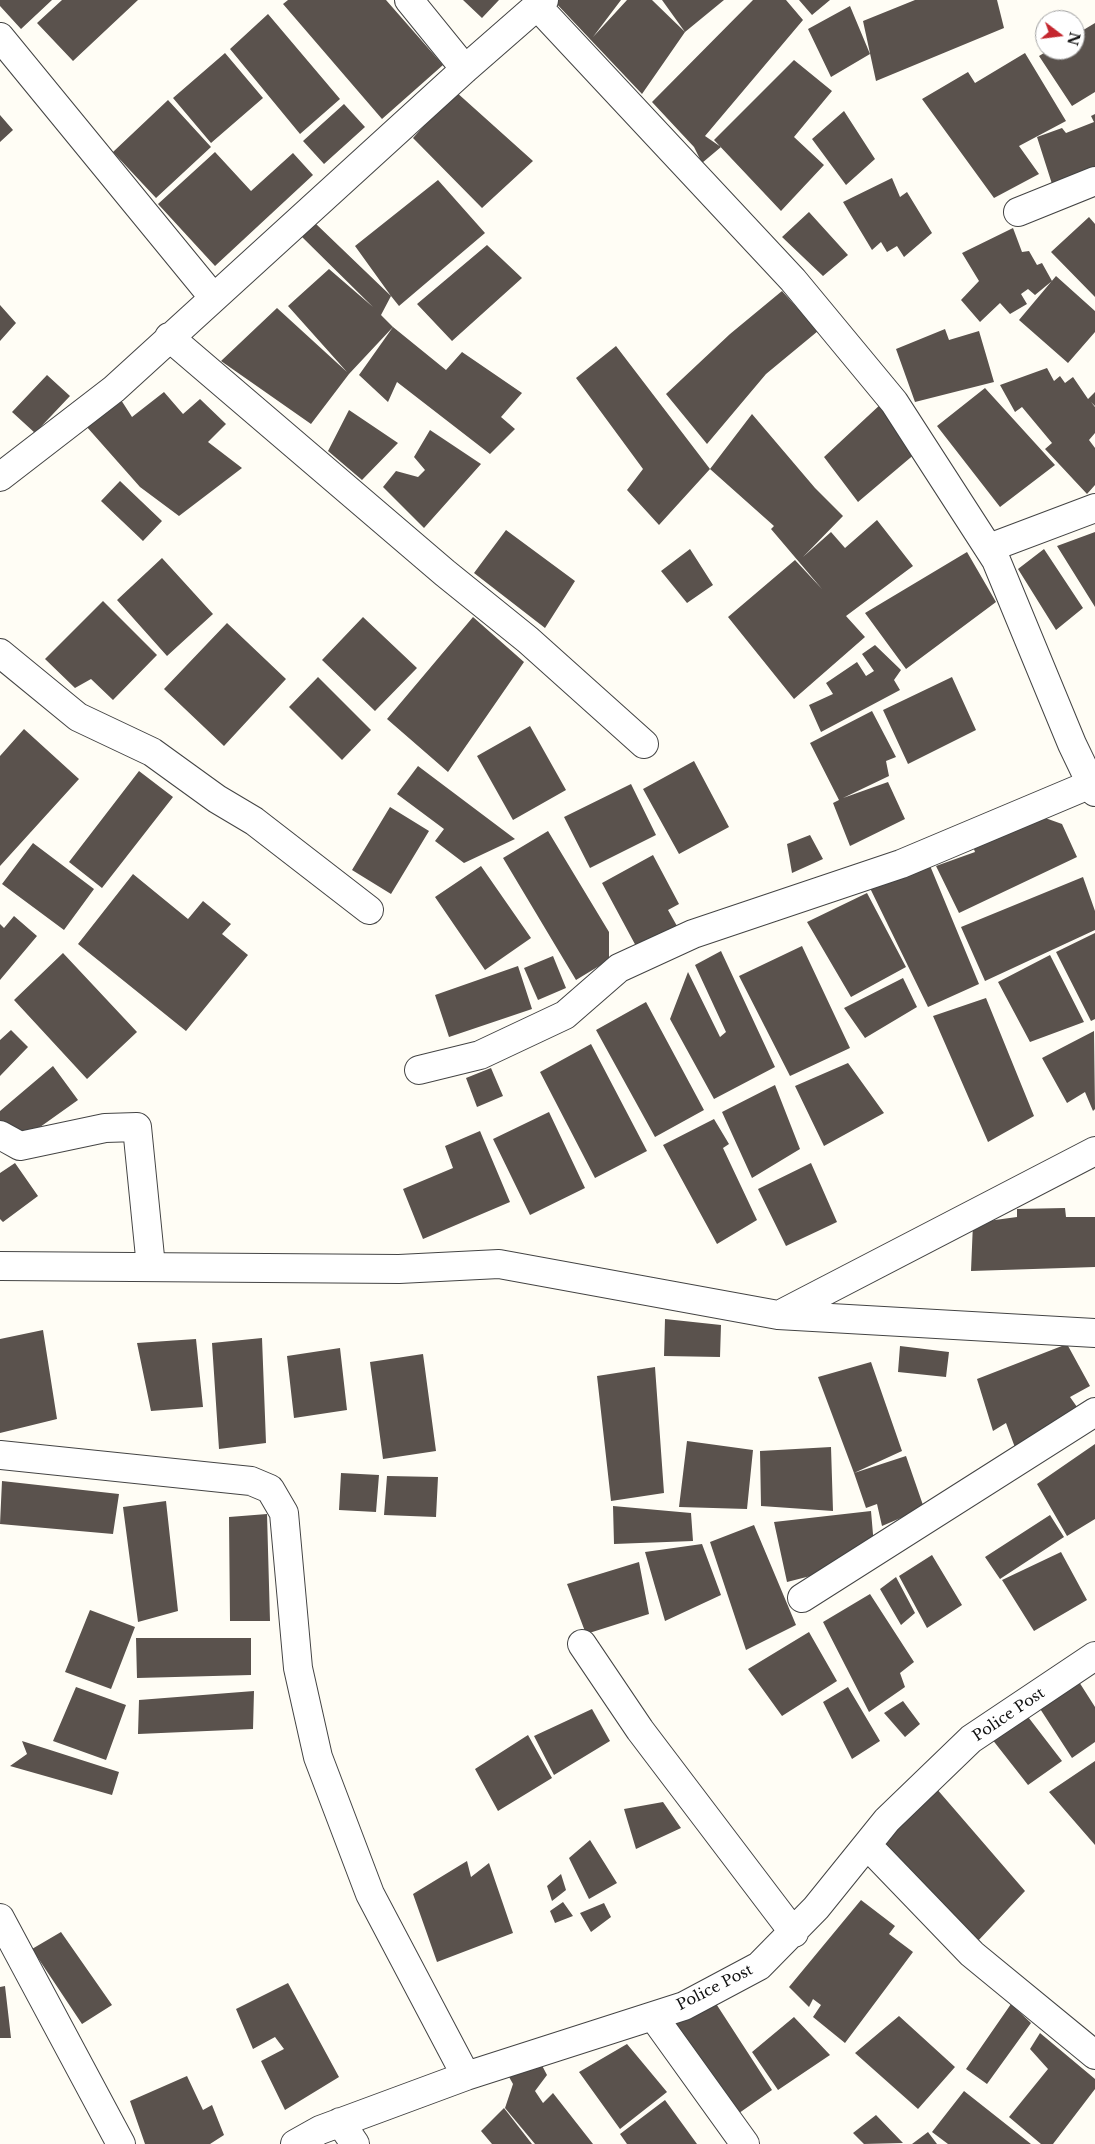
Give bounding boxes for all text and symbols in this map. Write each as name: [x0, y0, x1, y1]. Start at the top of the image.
north arrow: [1035, 10, 1085, 60]
text: N: [1063, 30, 1084, 47]
street label: Police Post: [970, 1684, 1048, 1746]
street label: Police Post: [674, 1961, 756, 2015]

